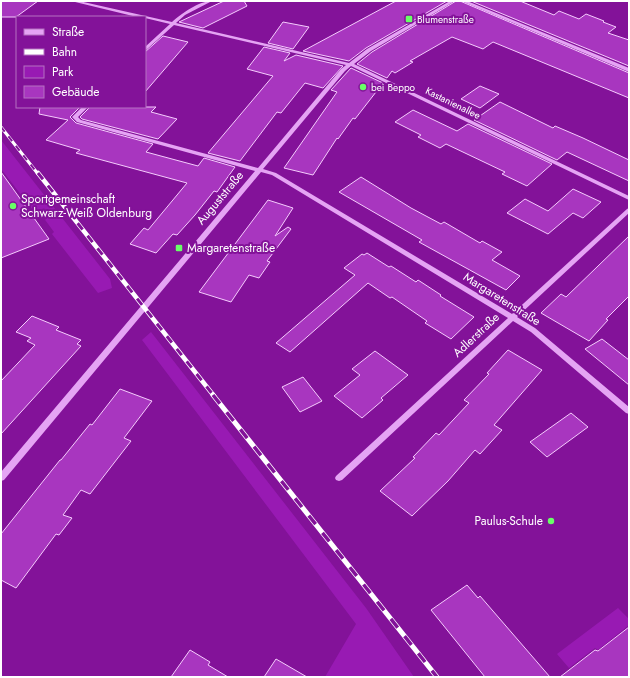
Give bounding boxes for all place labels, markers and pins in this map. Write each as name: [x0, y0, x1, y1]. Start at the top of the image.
place label: Blumenstraße: [417, 12, 474, 27]
marker: Blumenstraße: [404, 14, 414, 24]
place label: bei Beppo: [371, 80, 416, 95]
marker: bei Beppo: [358, 82, 368, 92]
place label: Sportgemeinschaft Schwarz-Weiß Oldenburg: [21, 190, 152, 222]
marker: Sportgemeinschaft Schwarz-Weiß Oldenburg: [8, 201, 18, 211]
place label: Margaretenstraße: [187, 239, 275, 257]
marker: Margaretenstraße: [174, 243, 184, 253]
place label: Paulus-Schule: [474, 512, 543, 530]
marker: Paulus-Schule: [546, 516, 556, 526]

